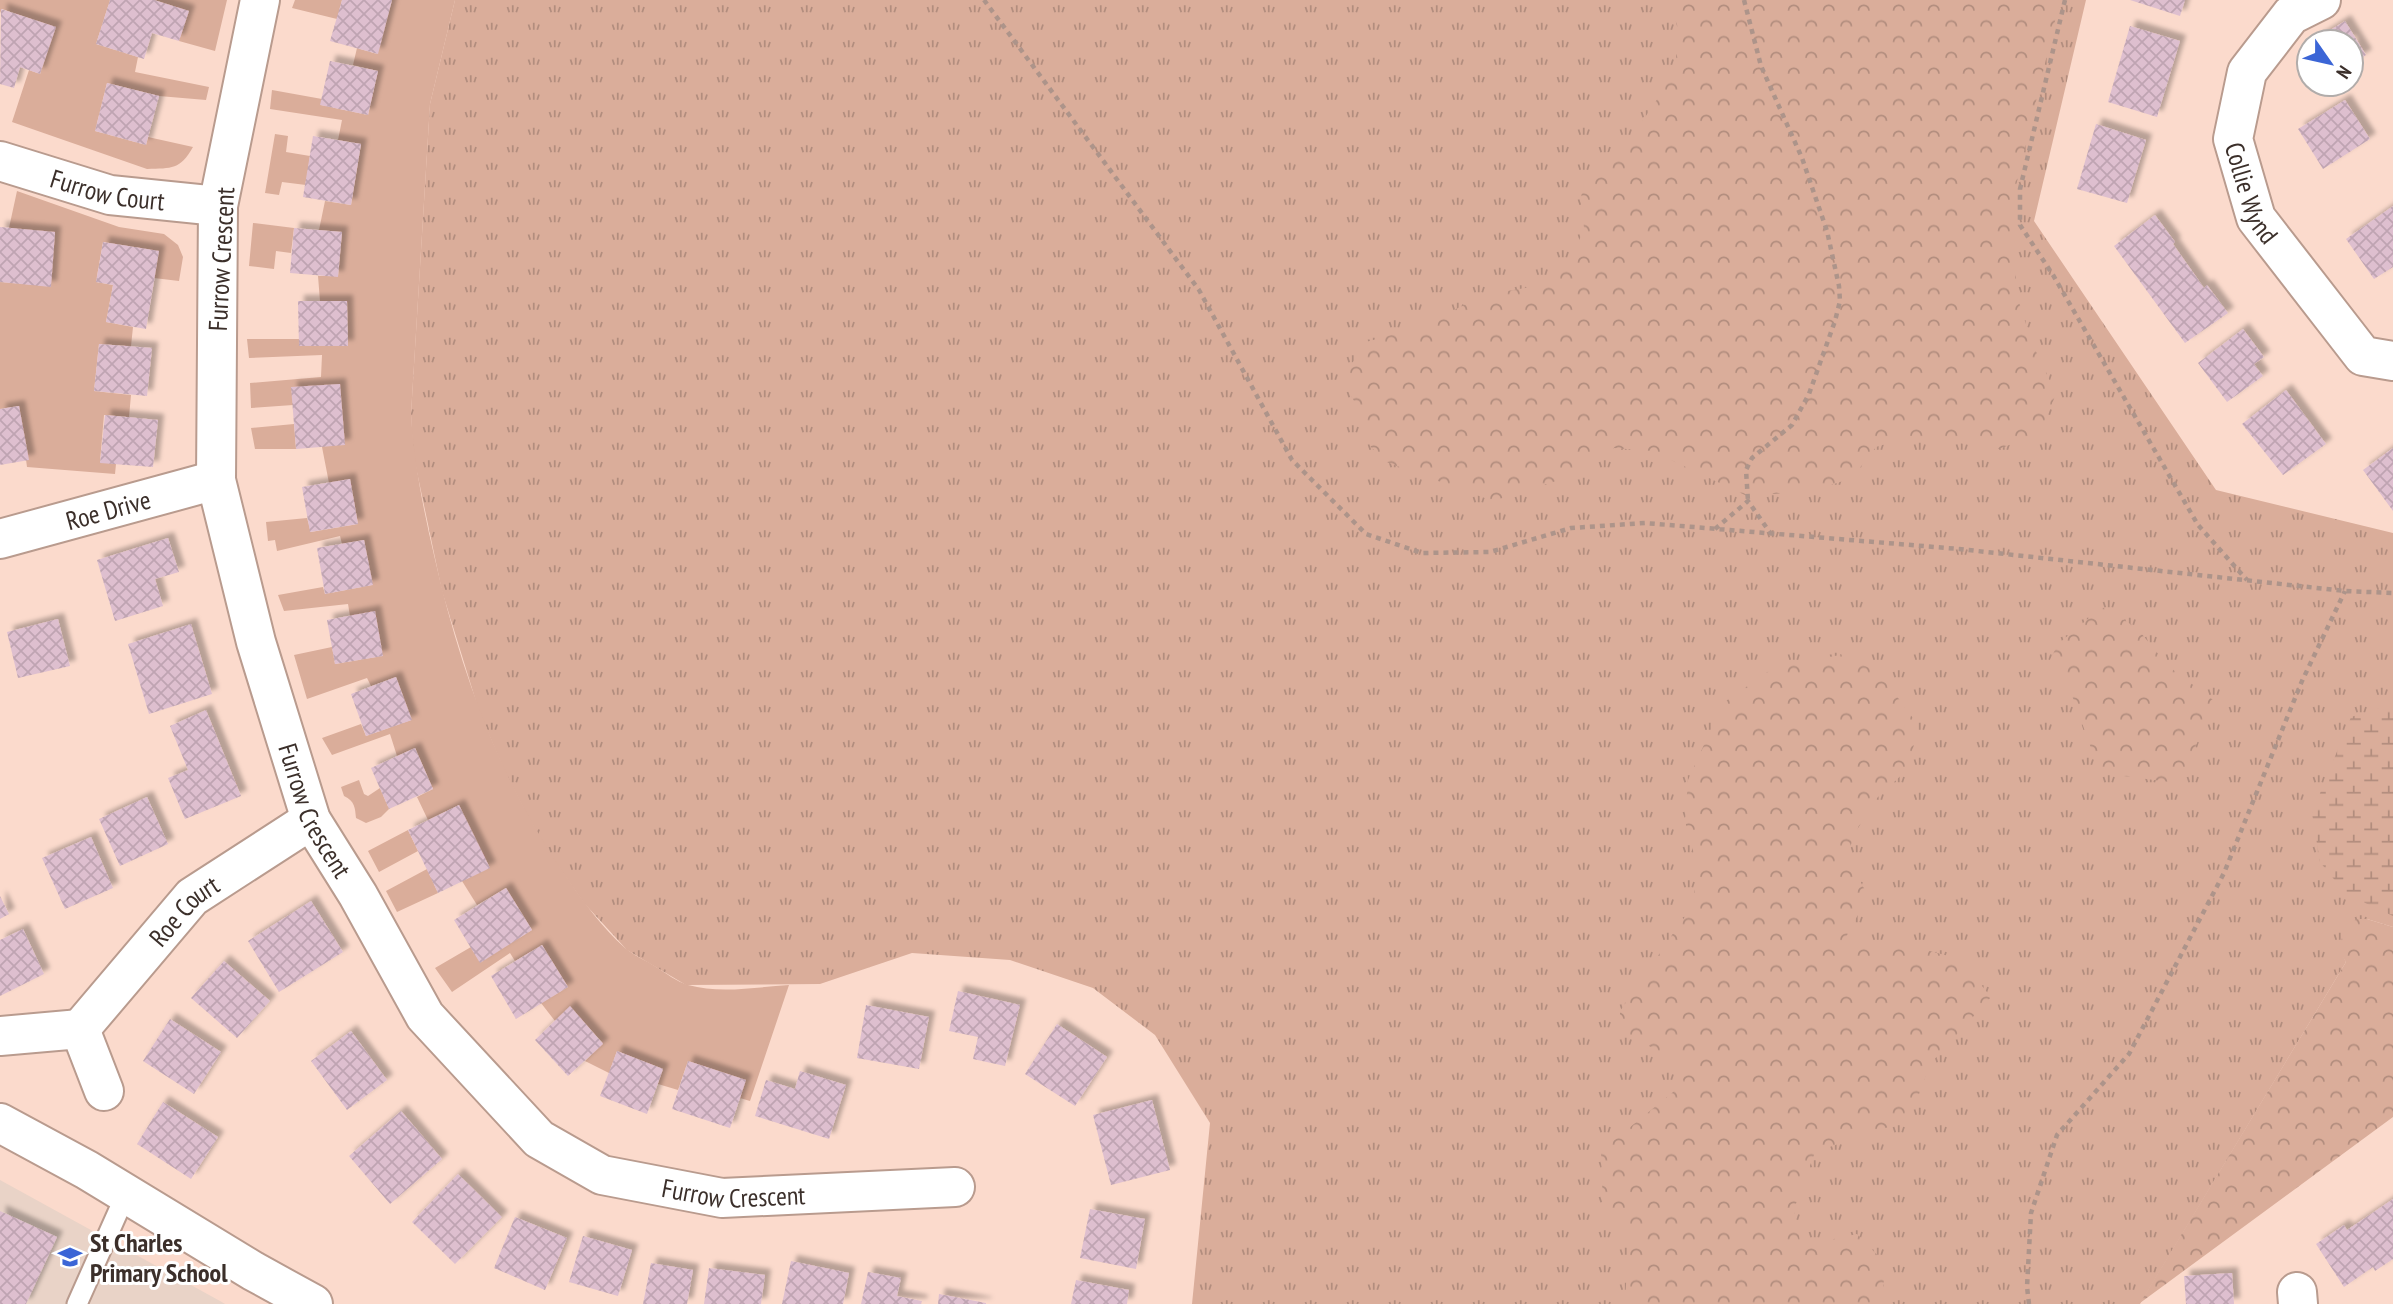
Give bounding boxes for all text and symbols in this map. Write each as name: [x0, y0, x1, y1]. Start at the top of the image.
north arrow: [2295, 28, 2365, 98]
text: N: [2331, 62, 2357, 83]
street label: Collie Wynd: [2218, 138, 2286, 250]
street label: Furrow Court: [47, 161, 166, 217]
street label: Furrow Crescent: [201, 186, 241, 332]
street label: Roe Drive: [62, 482, 154, 537]
street label: Furrow Crescent: [272, 739, 359, 884]
street label: Roe Court: [141, 868, 225, 953]
street label: Furrow Crescent: [659, 1170, 806, 1215]
place label: St Charles Primary School: [90, 1226, 228, 1289]
school or university icon: St Charles Primary School: [56, 1243, 84, 1271]

